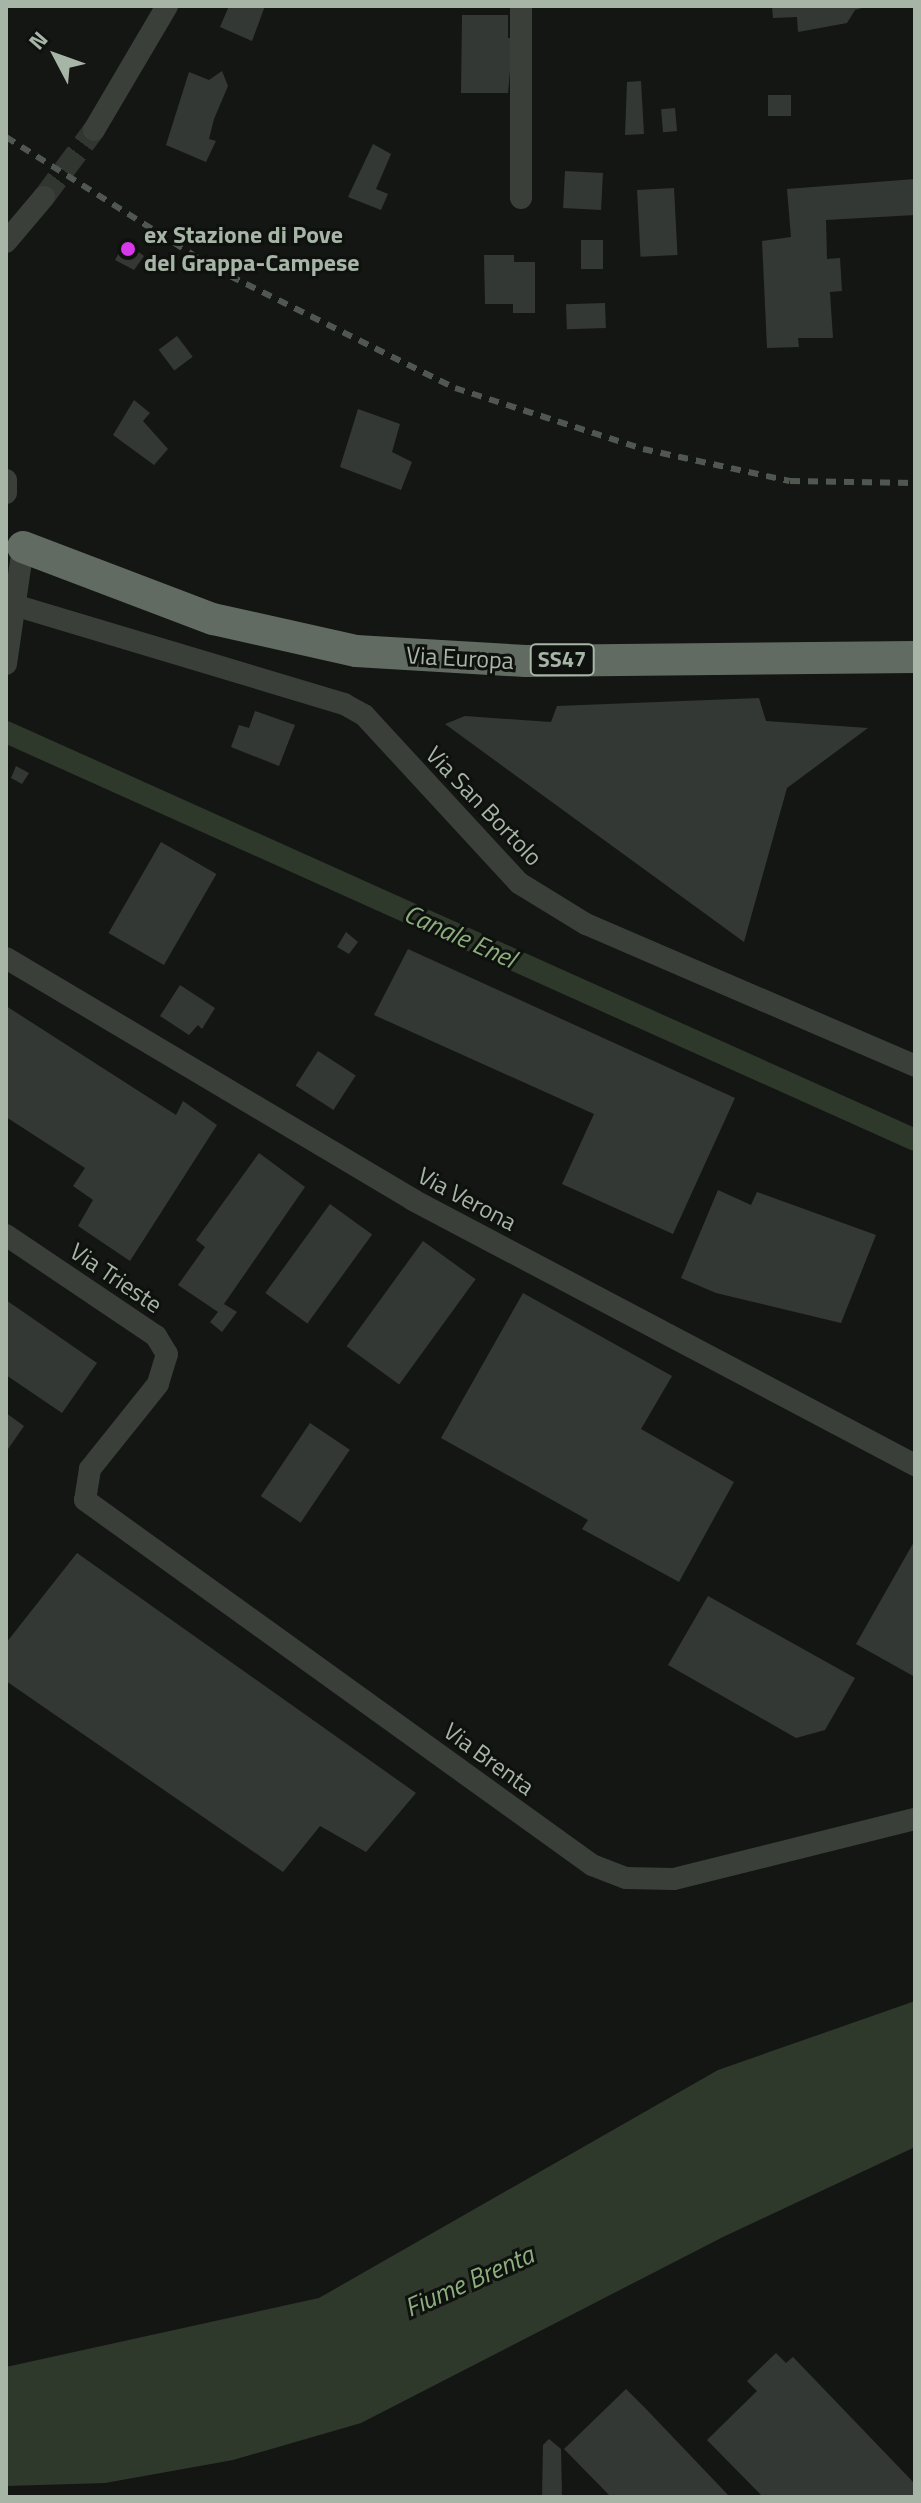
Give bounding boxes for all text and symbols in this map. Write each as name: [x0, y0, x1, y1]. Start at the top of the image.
north arrow: [16, 16, 96, 96]
text: N: [20, 23, 56, 57]
place label: ex Stazione di Pove del Grappa-Campese: [144, 221, 359, 277]
marker: ex Stazione di Pove del Grappa-Campese: [119, 240, 137, 258]
street label: Via Europa: [405, 641, 515, 675]
road number: SS47: [528, 642, 596, 678]
street label: Via San Bortolo: [420, 740, 548, 872]
water label: Canale Enel: [399, 898, 521, 974]
street label: Via Verona: [413, 1161, 521, 1237]
street label: Via Trieste: [65, 1237, 167, 1319]
street label: Via Brenta: [438, 1717, 540, 1801]
water label: Fiume Brenta: [400, 2239, 538, 2323]

